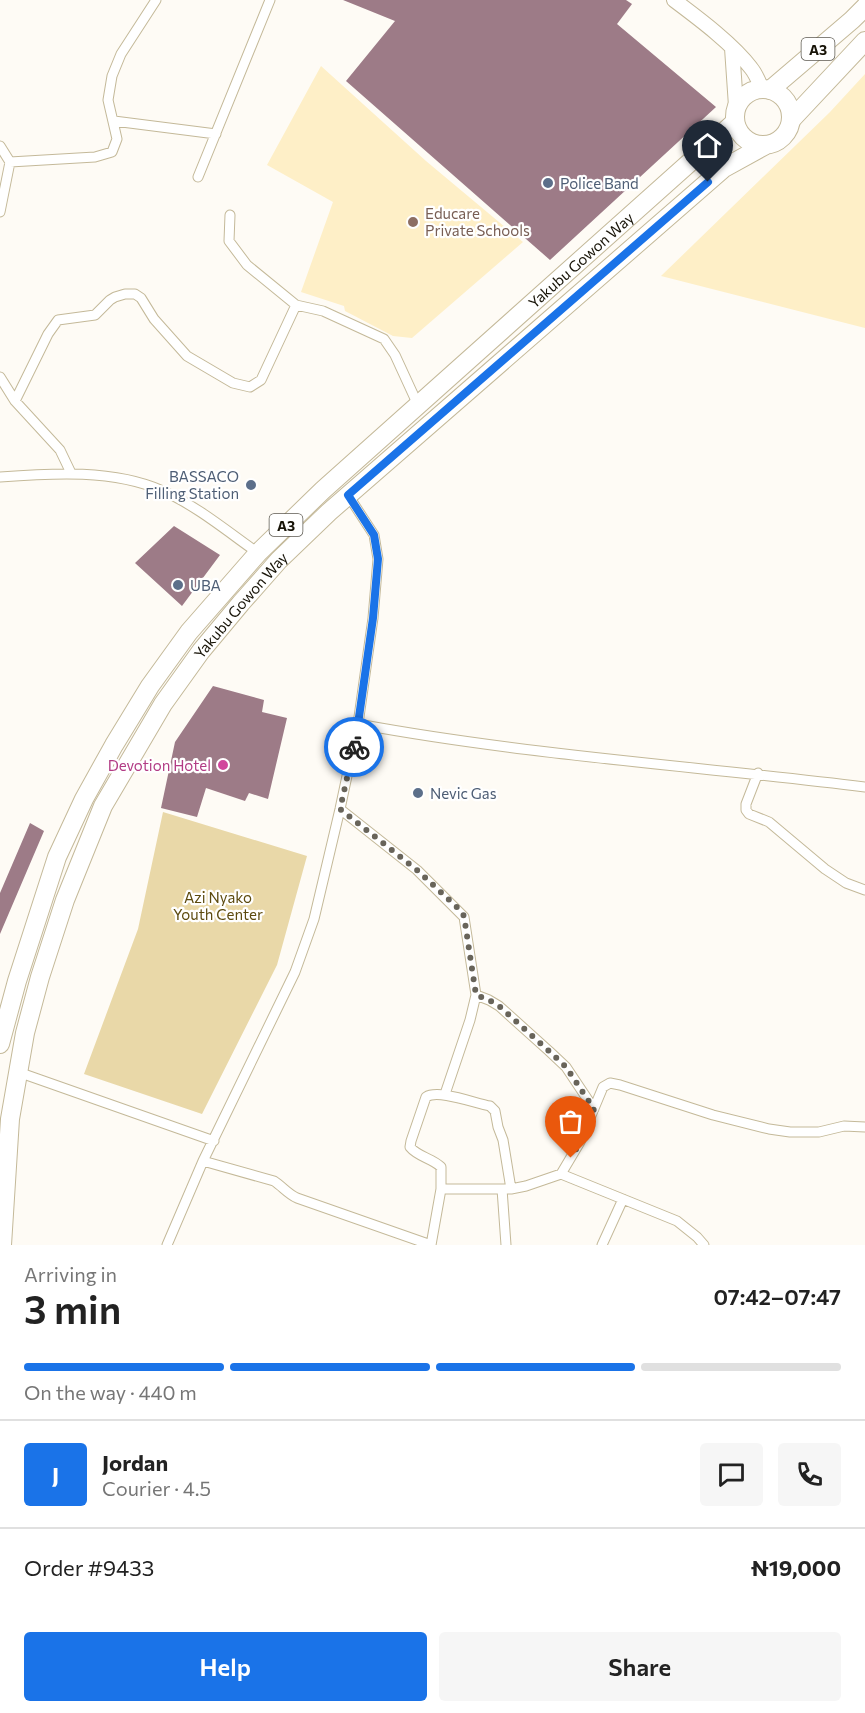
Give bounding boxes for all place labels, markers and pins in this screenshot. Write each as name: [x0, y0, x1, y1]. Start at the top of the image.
pin: [682, 120, 733, 182]
place label: Police Band: [560, 174, 639, 192]
marker: Police Band: [541, 176, 555, 190]
place label: Educare Private Schools: [425, 204, 530, 239]
marker: Educare Private Schools: [406, 215, 420, 229]
place label: BASSACO Filling Station: [145, 467, 239, 502]
marker: BASSACO Filling Station: [244, 478, 258, 492]
place label: UBA: [190, 576, 221, 594]
marker: UBA: [171, 578, 185, 592]
place label: Devotion Hotel: [108, 756, 211, 774]
marker: Devotion Hotel: [216, 758, 230, 772]
place label: Nevic Gas: [430, 784, 497, 802]
marker: Nevic Gas: [411, 786, 425, 800]
pin: [545, 1096, 596, 1158]

